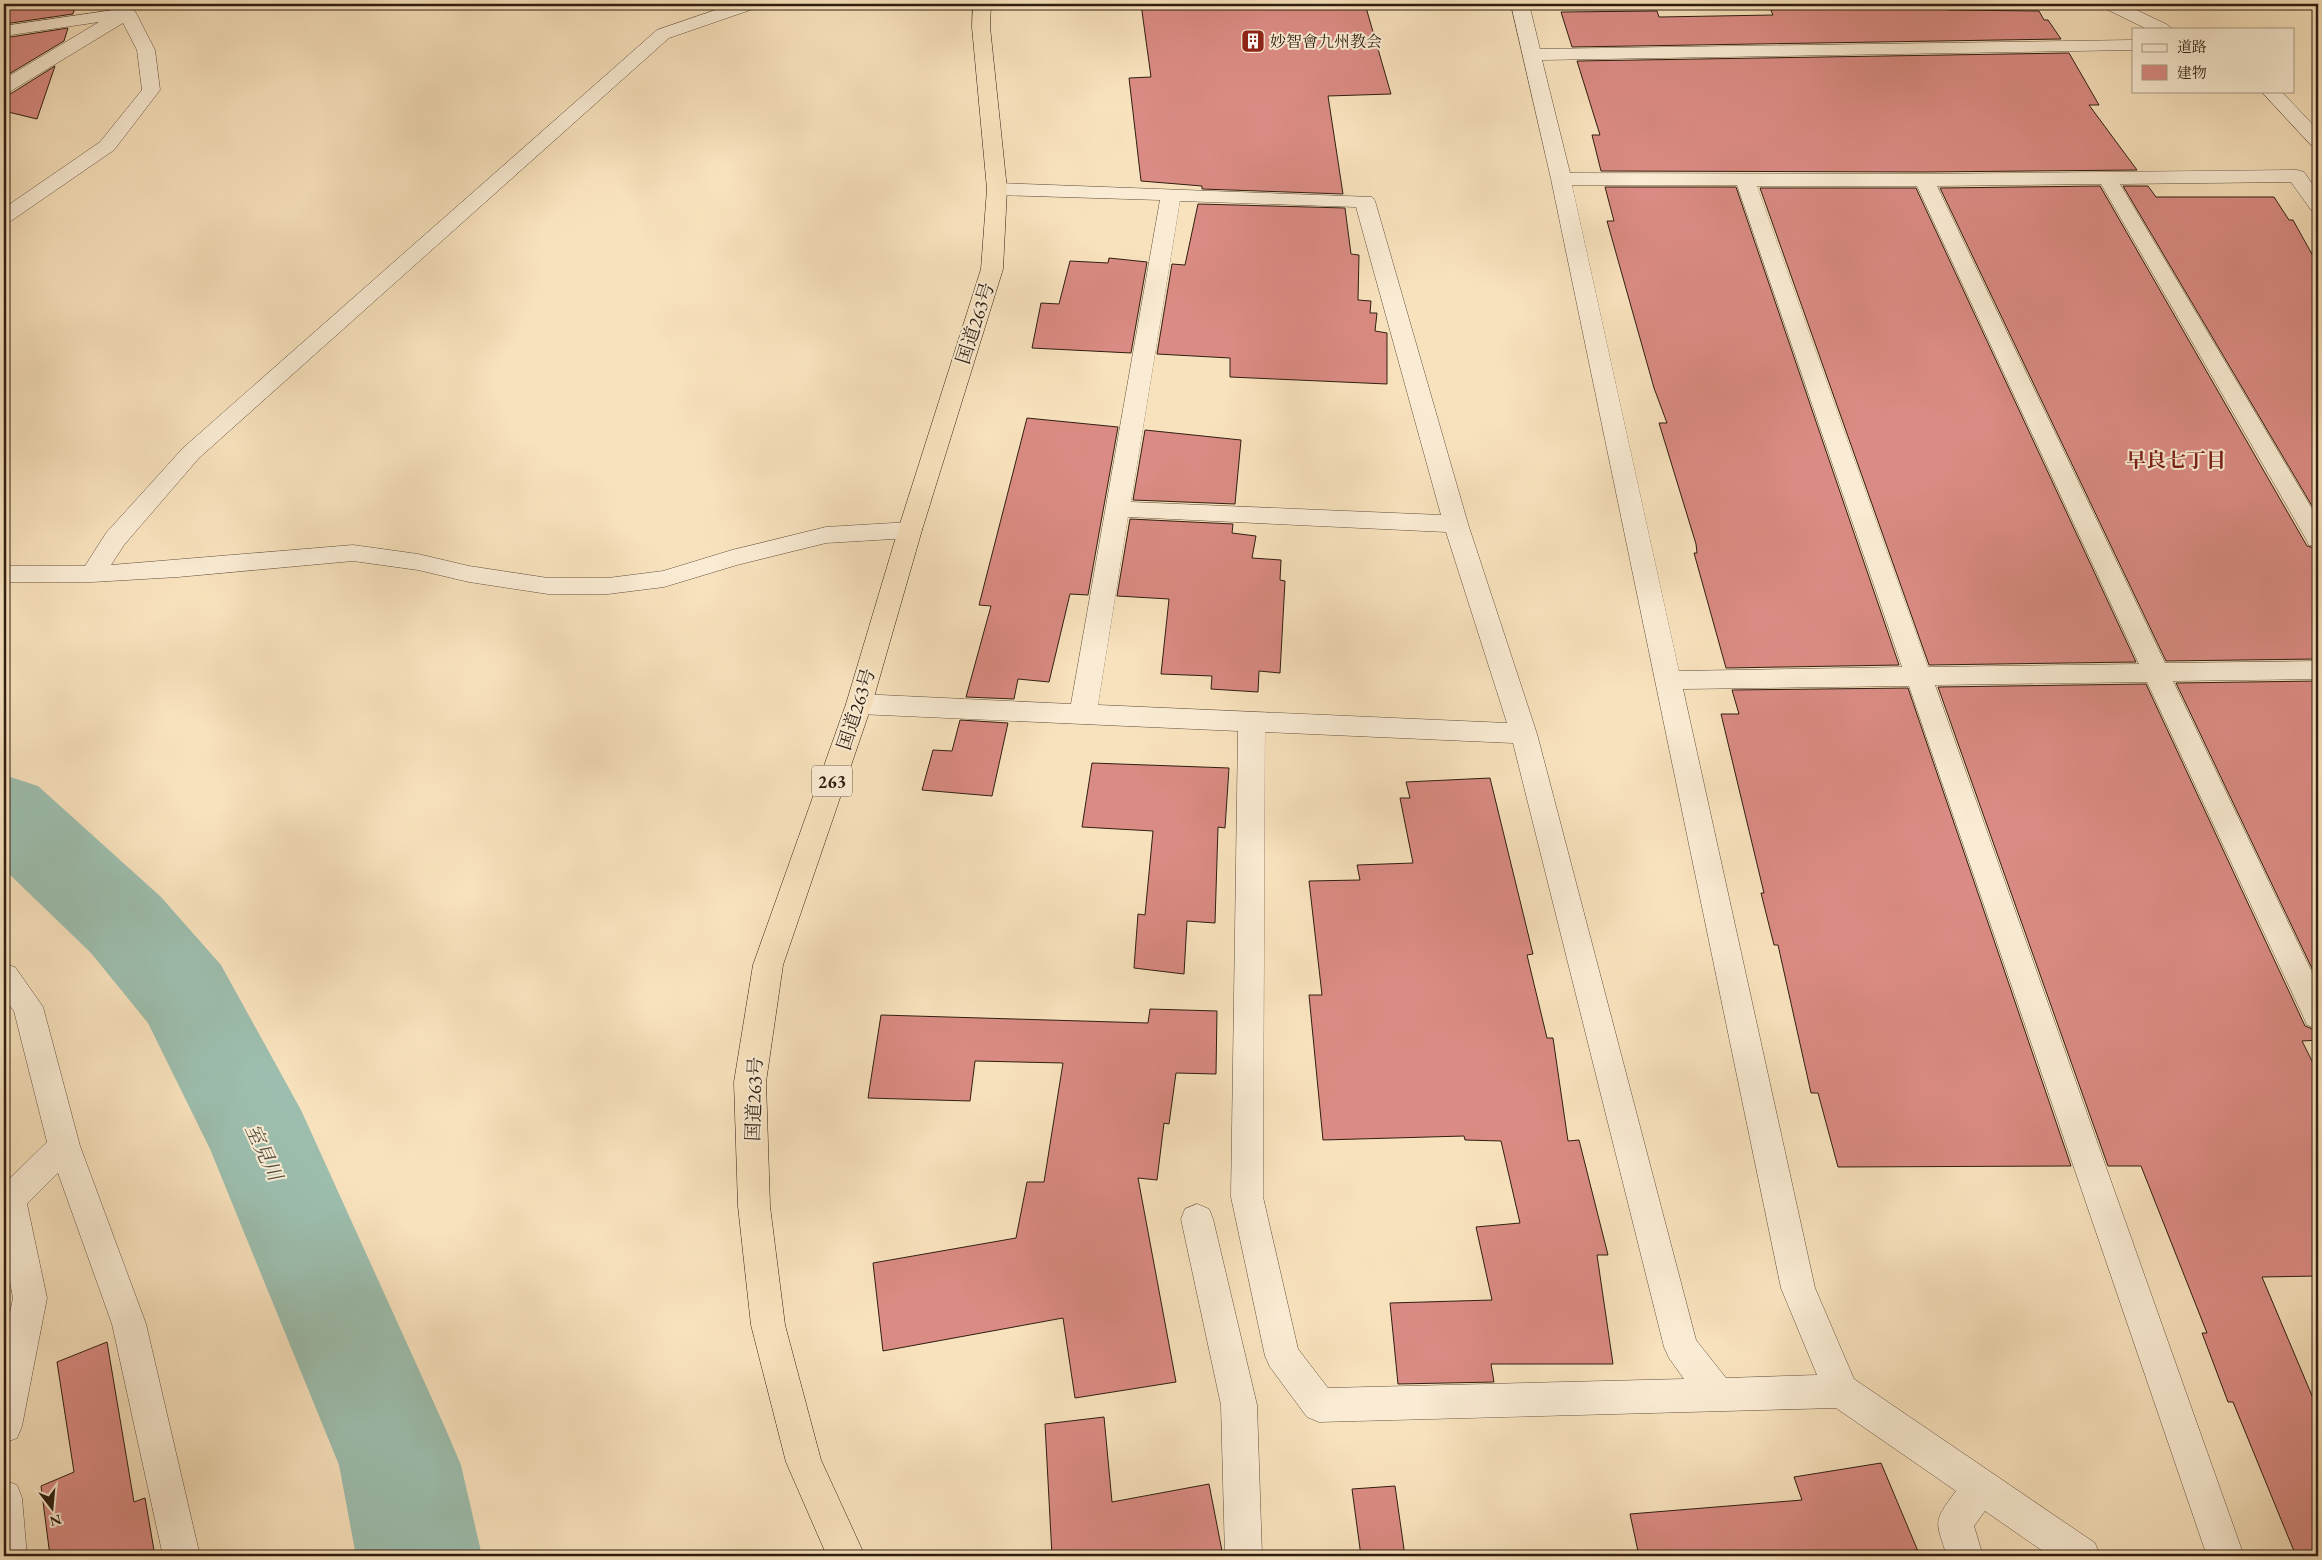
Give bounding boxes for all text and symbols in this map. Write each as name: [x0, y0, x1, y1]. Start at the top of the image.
building icon: 妙智會九州教会: [1240, 28, 1266, 54]
legend: [2132, 28, 2294, 92]
place label: 妙智會九州教会: [1270, 31, 1382, 52]
text: 道路: [2177, 37, 2207, 56]
text: 建物: [2177, 63, 2207, 82]
street label: 国道263号: [950, 279, 1000, 367]
district label: 早良七丁目: [2126, 447, 2226, 473]
street label: 国道263号: [831, 665, 881, 753]
road number: 263: [812, 766, 852, 796]
street label: 国道263号: [740, 1056, 768, 1142]
water label: 室見川: [240, 1119, 289, 1186]
north arrow: [28, 1482, 78, 1532]
text: N: [47, 1510, 64, 1531]

